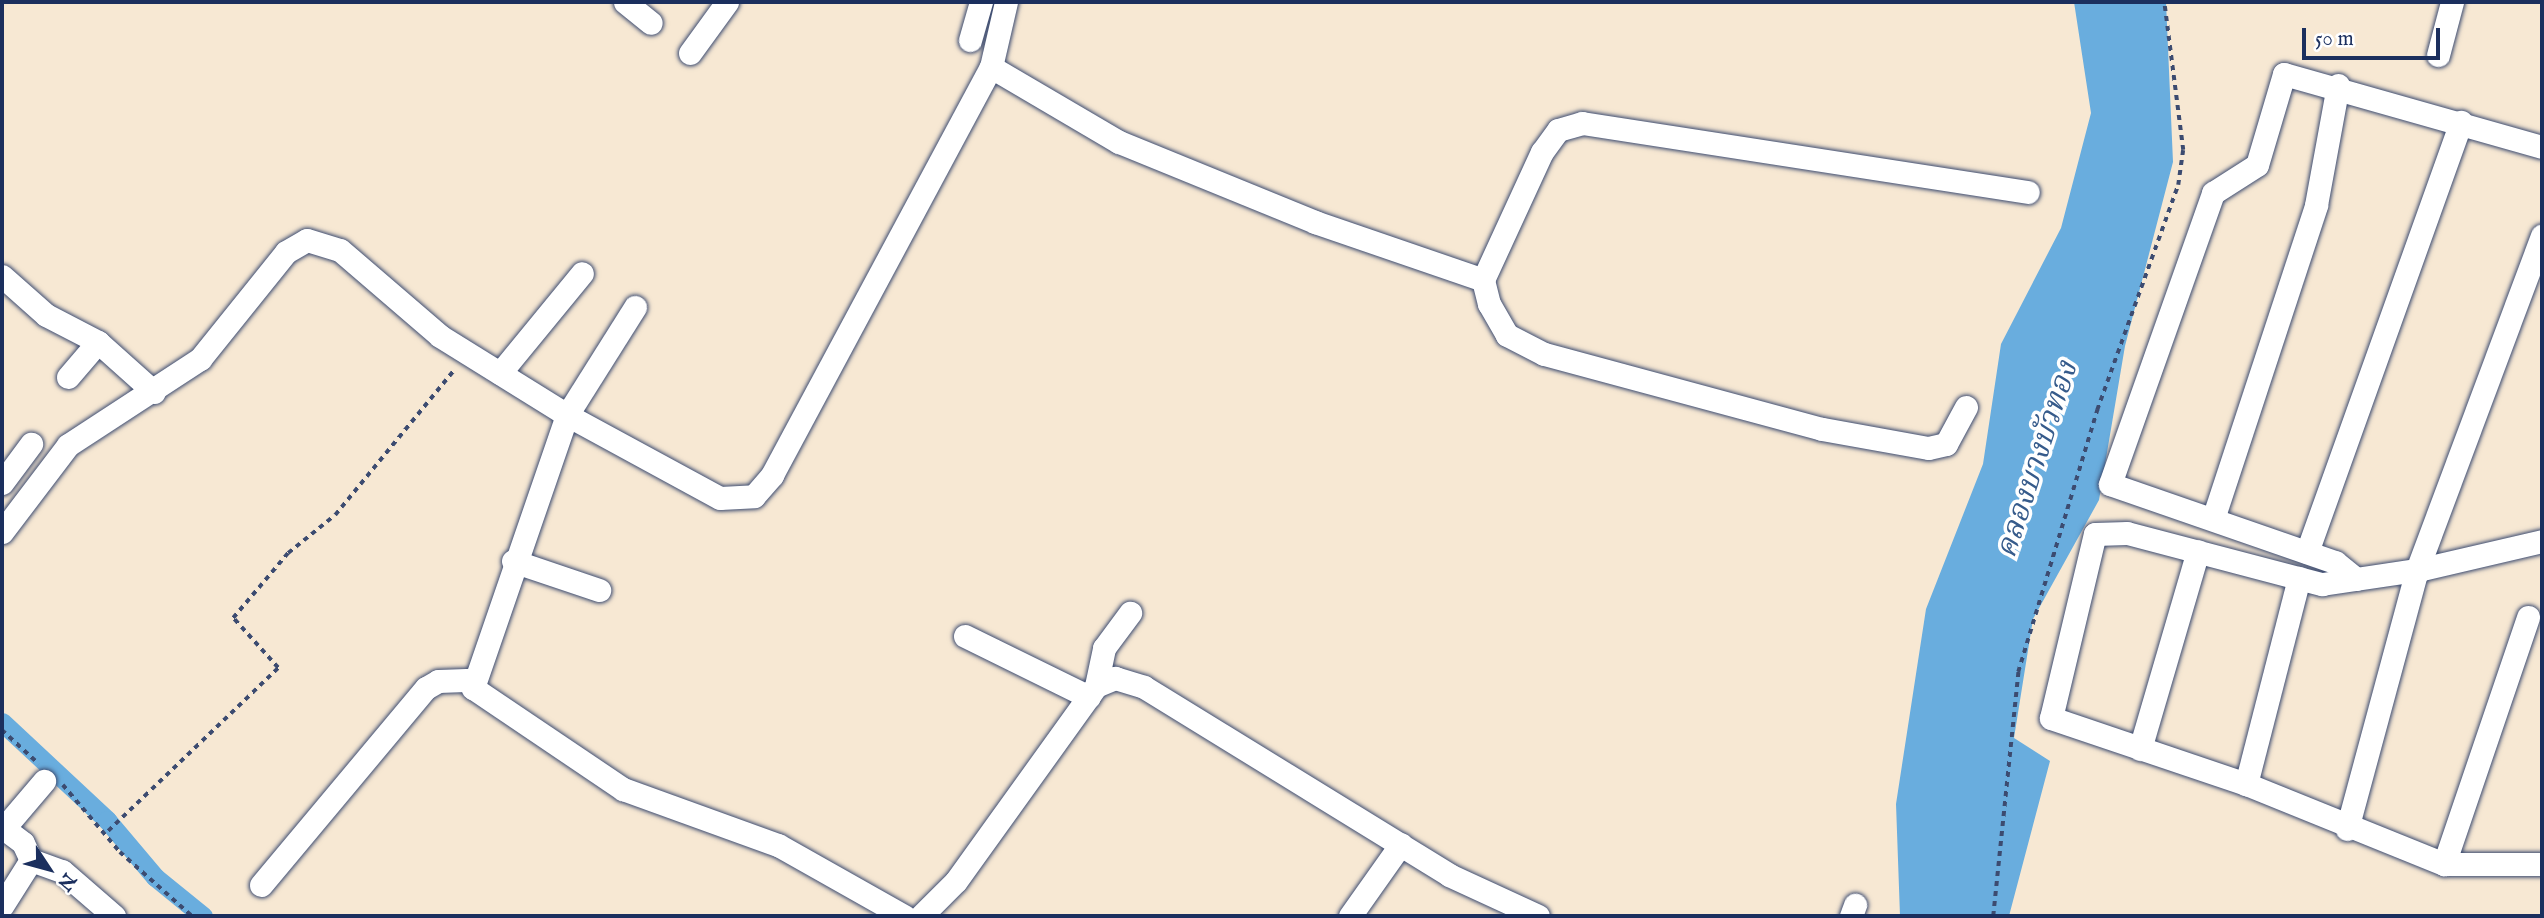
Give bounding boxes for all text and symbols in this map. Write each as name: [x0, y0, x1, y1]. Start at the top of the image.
scale bar: [2306, 14, 2444, 58]
text: 50 m: [2315, 26, 2354, 53]
water label: คลองบางบัวทอง: [1989, 357, 2087, 563]
north arrow: [14, 834, 84, 904]
text: N: [51, 868, 81, 895]

